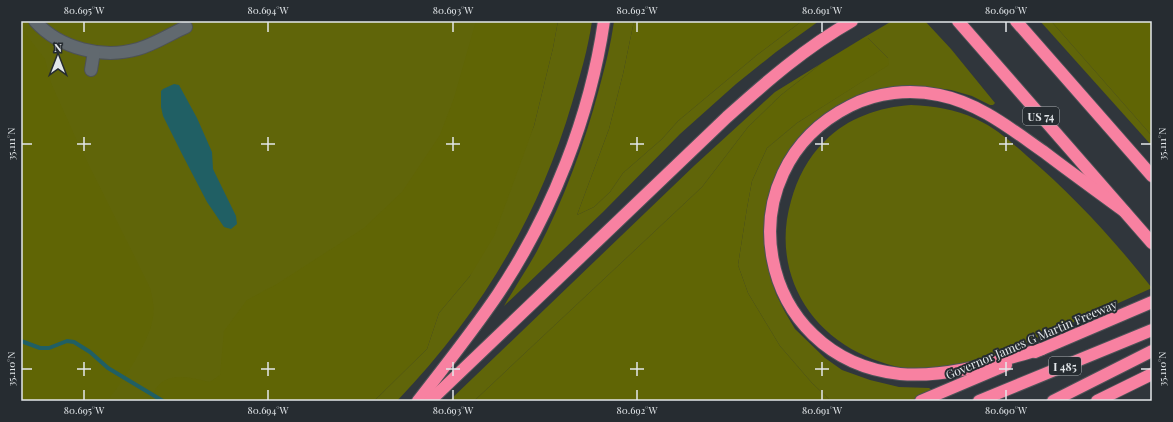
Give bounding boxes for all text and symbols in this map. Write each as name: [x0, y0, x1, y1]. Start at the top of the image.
text: 80.695°W: [64, 3, 105, 17]
text: 80.694°W: [247, 3, 289, 17]
text: 80.693°W: [433, 3, 474, 17]
text: 80.692°W: [617, 3, 658, 17]
text: 80.691°W: [802, 3, 843, 17]
text: 80.690°W: [985, 3, 1028, 17]
north arrow: [38, 38, 78, 78]
text: N: [54, 40, 62, 55]
road number: US 74: [1023, 107, 1059, 125]
text: 35.111°N: [4, 128, 18, 160]
text: 35.111°N: [1155, 128, 1169, 160]
street label: Governor James G Martin Freeway: [943, 296, 1119, 382]
text: 35.110°N: [4, 352, 18, 386]
text: 35.110°N: [1155, 352, 1169, 386]
road number: I 485: [1049, 357, 1081, 375]
text: 80.695°W: [64, 403, 105, 417]
text: 80.694°W: [247, 403, 289, 417]
text: 80.693°W: [433, 403, 474, 417]
text: 80.692°W: [617, 403, 658, 417]
text: 80.691°W: [802, 403, 843, 417]
text: 80.690°W: [985, 403, 1028, 417]

